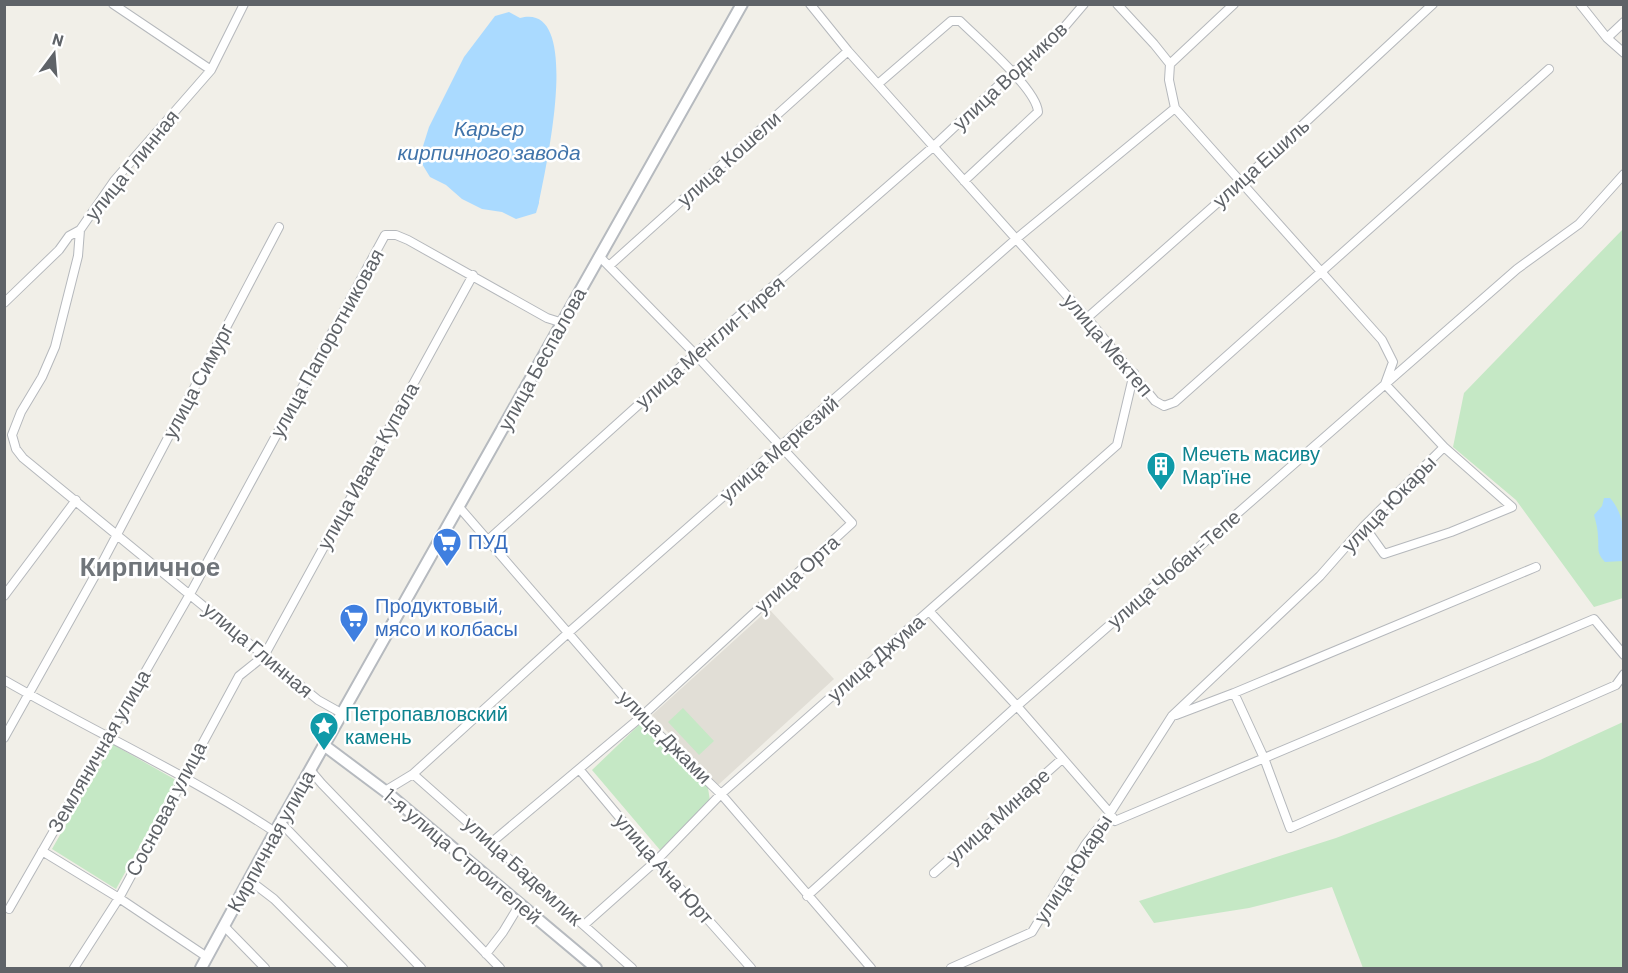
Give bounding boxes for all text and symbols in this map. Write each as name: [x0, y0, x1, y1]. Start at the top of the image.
street label: улица Водников: [947, 16, 1071, 134]
north arrow: [24, 24, 84, 84]
text: N: [51, 29, 66, 50]
street label: улица Глинная: [79, 104, 183, 225]
street label: улица Кошели: [672, 105, 785, 211]
street label: улица Ешиль: [1207, 113, 1314, 212]
water label: Карьер кирпичного завода: [397, 115, 581, 164]
street label: улица Папоротниковая: [264, 244, 388, 441]
street label: улица Менгли-Гирея: [630, 270, 789, 412]
street label: улица Беспалова: [492, 282, 591, 434]
street label: улица Мектеп: [1059, 288, 1159, 401]
street label: улица Симург: [157, 319, 237, 442]
street label: улица Ивана Купала: [311, 377, 423, 553]
street label: улица Меркезий: [714, 390, 843, 506]
place label: Мечеть масиву Мар'їне: [1182, 441, 1320, 488]
building icon: Мечеть масиву Мар'їне: [1145, 450, 1177, 492]
street label: улица Юкары: [1336, 450, 1440, 557]
street label: улица Чобан-Тепе: [1102, 504, 1245, 633]
supermarket icon: ПУД: [431, 526, 463, 568]
place label: ПУД: [468, 529, 508, 553]
street label: улица Орта: [749, 529, 844, 617]
district label: Кирпичное: [80, 550, 220, 581]
place label: Продуктовый, мясо и колбасы: [375, 593, 518, 640]
street label: улица Глинная: [199, 596, 318, 702]
supermarket icon: Продуктовый, мясо и колбасы: [338, 602, 370, 644]
street label: улица Джума: [822, 608, 929, 706]
street label: Земляничная улица: [42, 664, 155, 836]
street label: улица Джами: [614, 685, 717, 788]
place label: Петропавловский камень: [345, 701, 508, 748]
place icon: Петропавловский камень: [308, 710, 340, 752]
street label: Сосновая улица: [120, 736, 211, 880]
street label: улица Минаре: [941, 762, 1054, 868]
street label: Кирпичная улица: [221, 765, 319, 916]
street label: 1-я улица Строителей: [379, 782, 547, 928]
street label: улица Ана Юрт: [610, 808, 719, 928]
street label: улица Юкары: [1028, 810, 1116, 927]
street label: улица Бадемлик: [459, 811, 588, 930]

